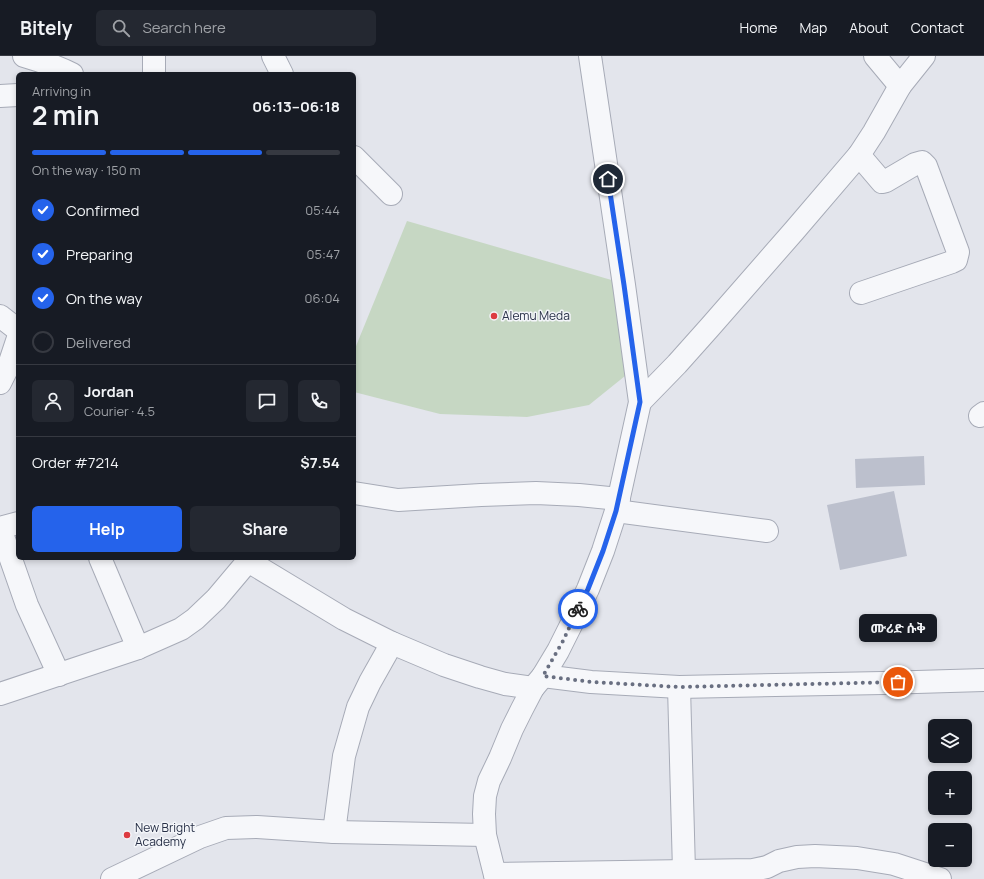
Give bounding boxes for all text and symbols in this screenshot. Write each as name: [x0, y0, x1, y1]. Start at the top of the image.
search box: [96, 10, 376, 46]
text: Bitely: [20, 15, 72, 41]
icon: search: [110, 17, 132, 39]
text: Search here: [142, 17, 226, 38]
text: Home: [740, 18, 777, 37]
text: Map: [799, 18, 827, 37]
text: About: [849, 18, 889, 37]
text: Contact: [911, 18, 964, 37]
text: Arriving in: [32, 82, 91, 100]
text: 06:13–06:18: [252, 96, 340, 117]
text: 2 min: [32, 97, 100, 133]
text: On the way · 150 m: [32, 161, 140, 179]
pin: [591, 162, 625, 196]
icon: home: [597, 168, 619, 190]
icon: check: [32, 199, 54, 221]
text: Confirmed: [66, 200, 139, 221]
text: 05:44: [305, 201, 340, 219]
icon: check: [32, 243, 54, 265]
text: Preparing: [66, 244, 133, 265]
text: 05:47: [306, 245, 340, 263]
icon: check: [32, 287, 54, 309]
text: On the way: [66, 288, 142, 309]
text: 06:04: [305, 289, 340, 307]
place label: Alemu Meda: [502, 307, 570, 324]
marker: Alemu Meda: [489, 311, 499, 321]
text: Delivered: [66, 332, 131, 353]
button: person: [32, 380, 74, 422]
button: chat: [246, 380, 288, 422]
button: phone: [298, 380, 340, 422]
text: Jordan: [84, 381, 134, 402]
text: Courier · 4.5: [84, 402, 155, 420]
text: Order #7214: [32, 452, 119, 473]
text: $7.54: [300, 452, 340, 473]
button: Help: [32, 506, 182, 552]
button: Share: [190, 506, 340, 552]
courier: [558, 589, 598, 629]
icon: bike: [567, 598, 589, 620]
callout: ሙሪድ ሱቅ: [859, 614, 937, 642]
text: ሙሪድ ሱቅ: [871, 619, 925, 637]
pin: [881, 665, 915, 699]
icon: bag: [887, 671, 909, 693]
map controls: [928, 719, 972, 867]
button: layers: [928, 719, 972, 763]
button: +: [928, 771, 972, 815]
place label: New Bright Academy: [135, 819, 195, 850]
button: −: [928, 823, 972, 867]
marker: New Bright Academy: [122, 830, 132, 840]

